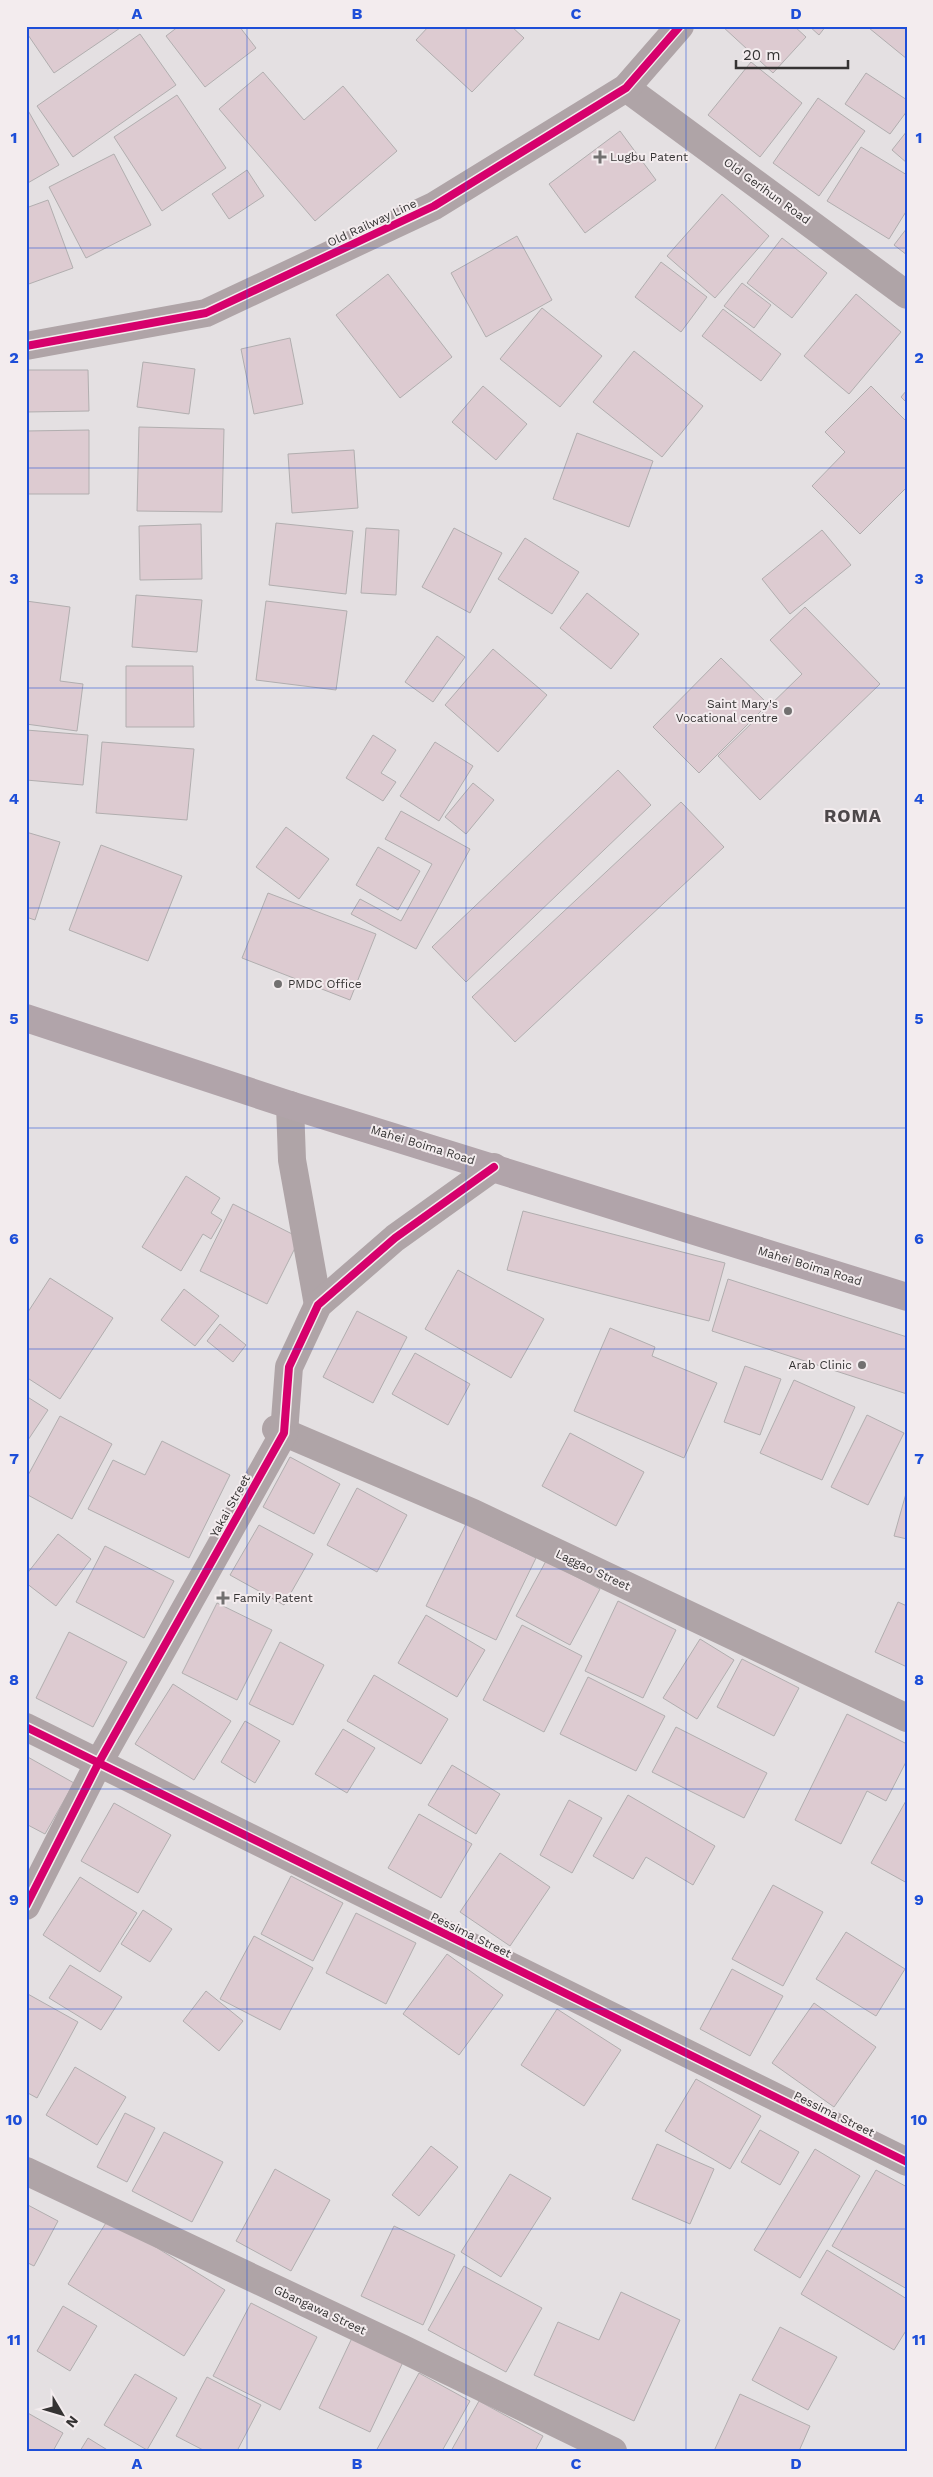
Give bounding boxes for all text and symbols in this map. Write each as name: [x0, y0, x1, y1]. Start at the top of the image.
text: A: [132, 4, 143, 23]
text: B: [352, 4, 363, 23]
text: C: [571, 4, 582, 23]
text: D: [790, 4, 802, 23]
scale bar: [736, 38, 848, 70]
text: 20 m: [743, 46, 781, 64]
text: 1: [11, 128, 17, 147]
text: 1: [916, 128, 922, 147]
place label: Lugbu Patent: [610, 150, 688, 164]
marker: Lugbu Patent: [594, 151, 606, 163]
street label: Old Gerihun Road: [721, 155, 813, 227]
street label: Old Railway Line: [325, 196, 419, 250]
text: 2: [9, 348, 19, 367]
text: 2: [914, 348, 924, 367]
text: 3: [9, 569, 19, 588]
text: 3: [914, 569, 924, 588]
place label: Saint Mary's Vocational centre: [676, 697, 778, 725]
marker: Saint Mary's Vocational centre: [782, 705, 794, 717]
text: 4: [9, 789, 19, 808]
text: 4: [914, 789, 924, 808]
district label: ROMA: [824, 805, 882, 826]
place label: PMDC Office: [288, 977, 362, 991]
marker: PMDC Office: [272, 978, 284, 990]
text: 5: [9, 1009, 19, 1028]
text: 5: [914, 1009, 924, 1028]
street label: Mahei Boima Road: [369, 1122, 477, 1168]
text: 6: [9, 1229, 19, 1248]
text: 6: [914, 1229, 924, 1248]
street label: Mahei Boima Road: [756, 1243, 864, 1289]
place label: Arab Clinic: [789, 1358, 852, 1372]
marker: Arab Clinic: [856, 1359, 868, 1371]
text: 7: [9, 1449, 19, 1468]
text: 7: [914, 1449, 924, 1468]
street label: Yakai Street: [207, 1472, 253, 1540]
street label: Laggao Street: [553, 1547, 633, 1593]
place label: Family Patent: [233, 1591, 313, 1605]
marker: Family Patent: [217, 1592, 229, 1604]
text: 8: [9, 1670, 19, 1689]
text: 8: [914, 1670, 924, 1689]
text: 9: [9, 1890, 19, 1909]
text: 9: [914, 1890, 924, 1909]
street label: Pessima Street: [428, 1909, 514, 1961]
street label: Pessima Street: [791, 2088, 877, 2140]
text: 10: [5, 2110, 23, 2129]
text: 10: [910, 2110, 928, 2129]
street label: Gbangawa Street: [272, 2283, 368, 2337]
text: 11: [7, 2330, 21, 2349]
text: 11: [912, 2330, 926, 2349]
north arrow: [38, 2390, 88, 2440]
text: N: [63, 2413, 82, 2431]
text: A: [132, 2454, 143, 2473]
text: B: [352, 2454, 363, 2473]
text: C: [571, 2454, 582, 2473]
text: D: [790, 2454, 802, 2473]

